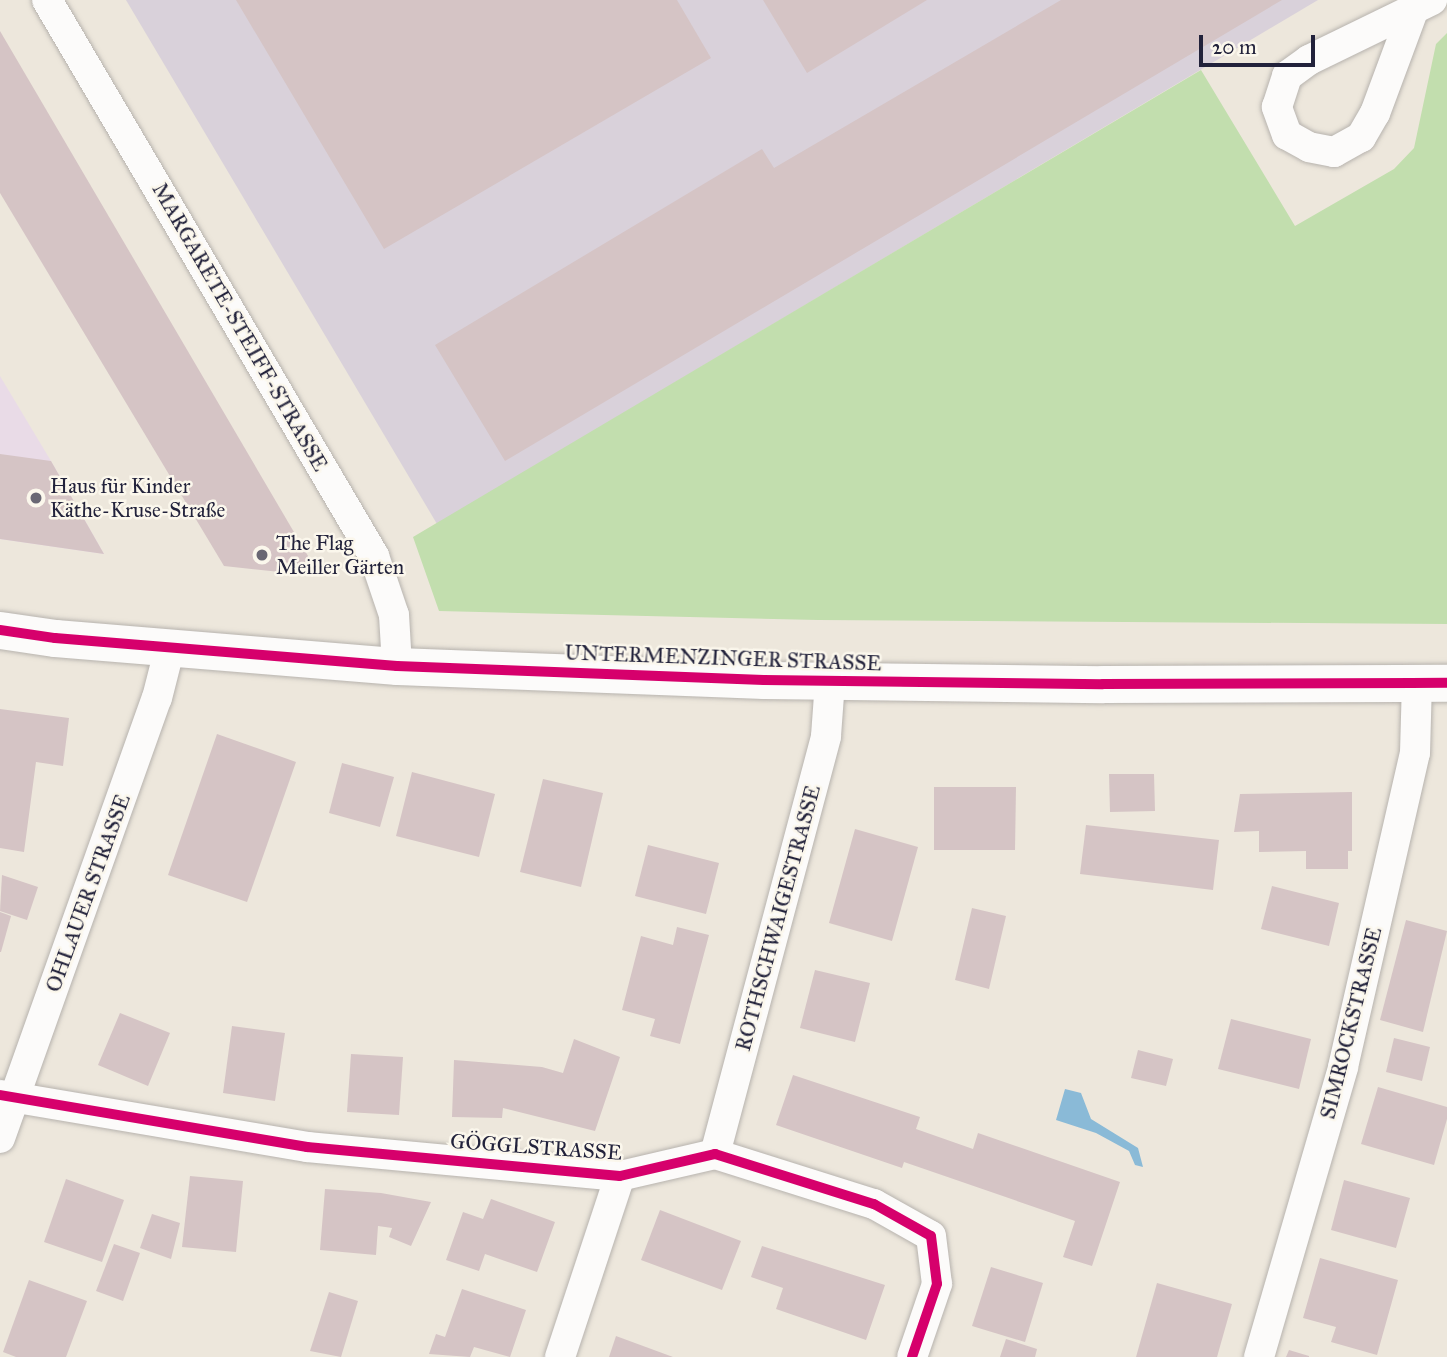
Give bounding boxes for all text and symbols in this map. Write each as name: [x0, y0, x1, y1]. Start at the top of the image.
scale bar: [1202, 21, 1318, 65]
text: 20 m: [1212, 34, 1257, 60]
street label: MARGARETE-STEIFF-STRASSE: [147, 178, 333, 476]
place label: Haus für Kinder Käthe-Kruse-Straße: [50, 473, 225, 523]
marker: Haus für Kinder Käthe-Kruse-Straße: [28, 490, 44, 506]
place label: The Flag Meiller Gärten: [276, 530, 404, 580]
marker: The Flag Meiller Gärten: [254, 547, 270, 563]
street label: UNTERMENZINGER STRASSE: [564, 640, 882, 676]
street label: ROTHSCHWAIGESTRASSE: [730, 782, 826, 1054]
street label: OHLAUER STRASSE: [40, 791, 136, 995]
street label: SIMROCKSTRASSE: [1315, 924, 1387, 1122]
street label: GÖGGLSTRASSE: [449, 1128, 623, 1166]

